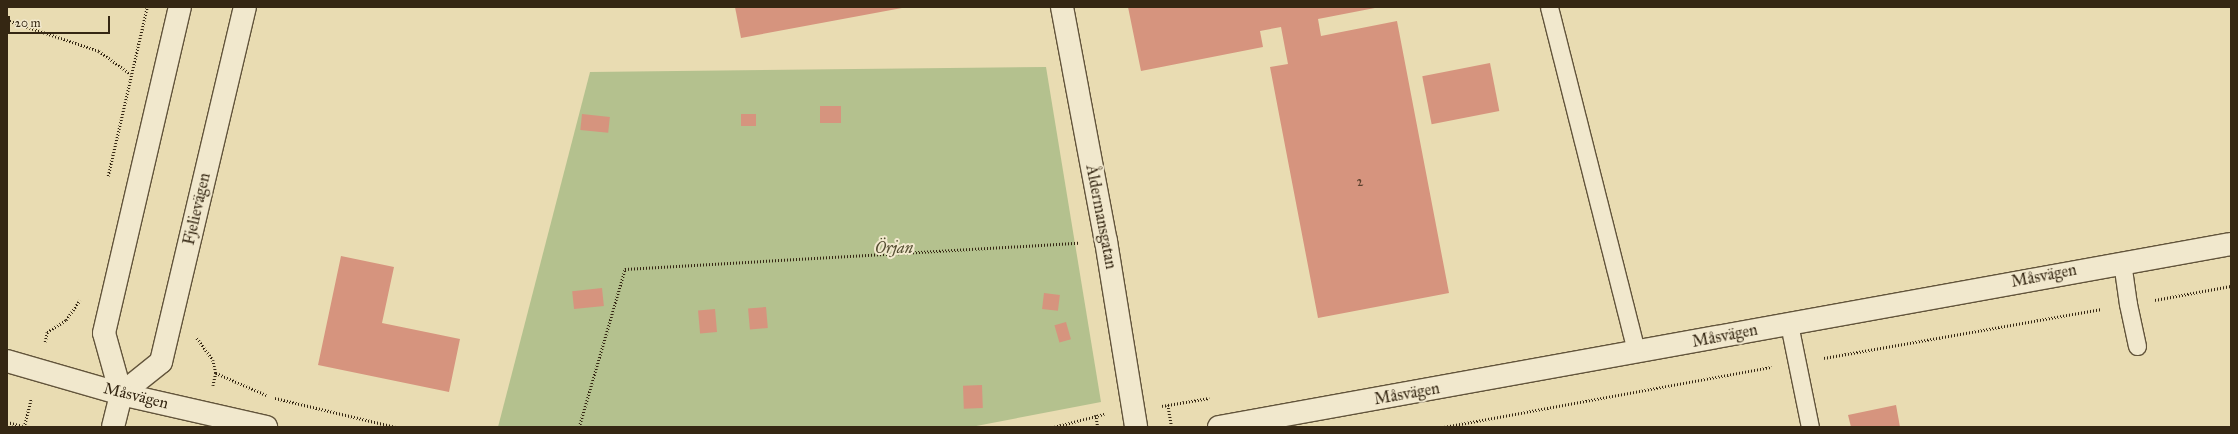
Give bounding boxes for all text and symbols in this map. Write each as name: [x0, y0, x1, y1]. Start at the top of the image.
scale bar: [10, 8, 112, 34]
text: 20 m: [15, 16, 41, 30]
street label: Åldermansgatan: [1081, 163, 1121, 271]
street label: Fjelievägen: [179, 171, 215, 247]
house number: 2: [1357, 174, 1363, 190]
park label: Örjan: [875, 238, 913, 258]
street label: Måsvägen: [2010, 260, 2078, 292]
street label: Måsvägen: [1691, 320, 1759, 352]
street label: Måsvägen: [102, 379, 170, 413]
street label: Måsvägen: [1373, 379, 1441, 409]

